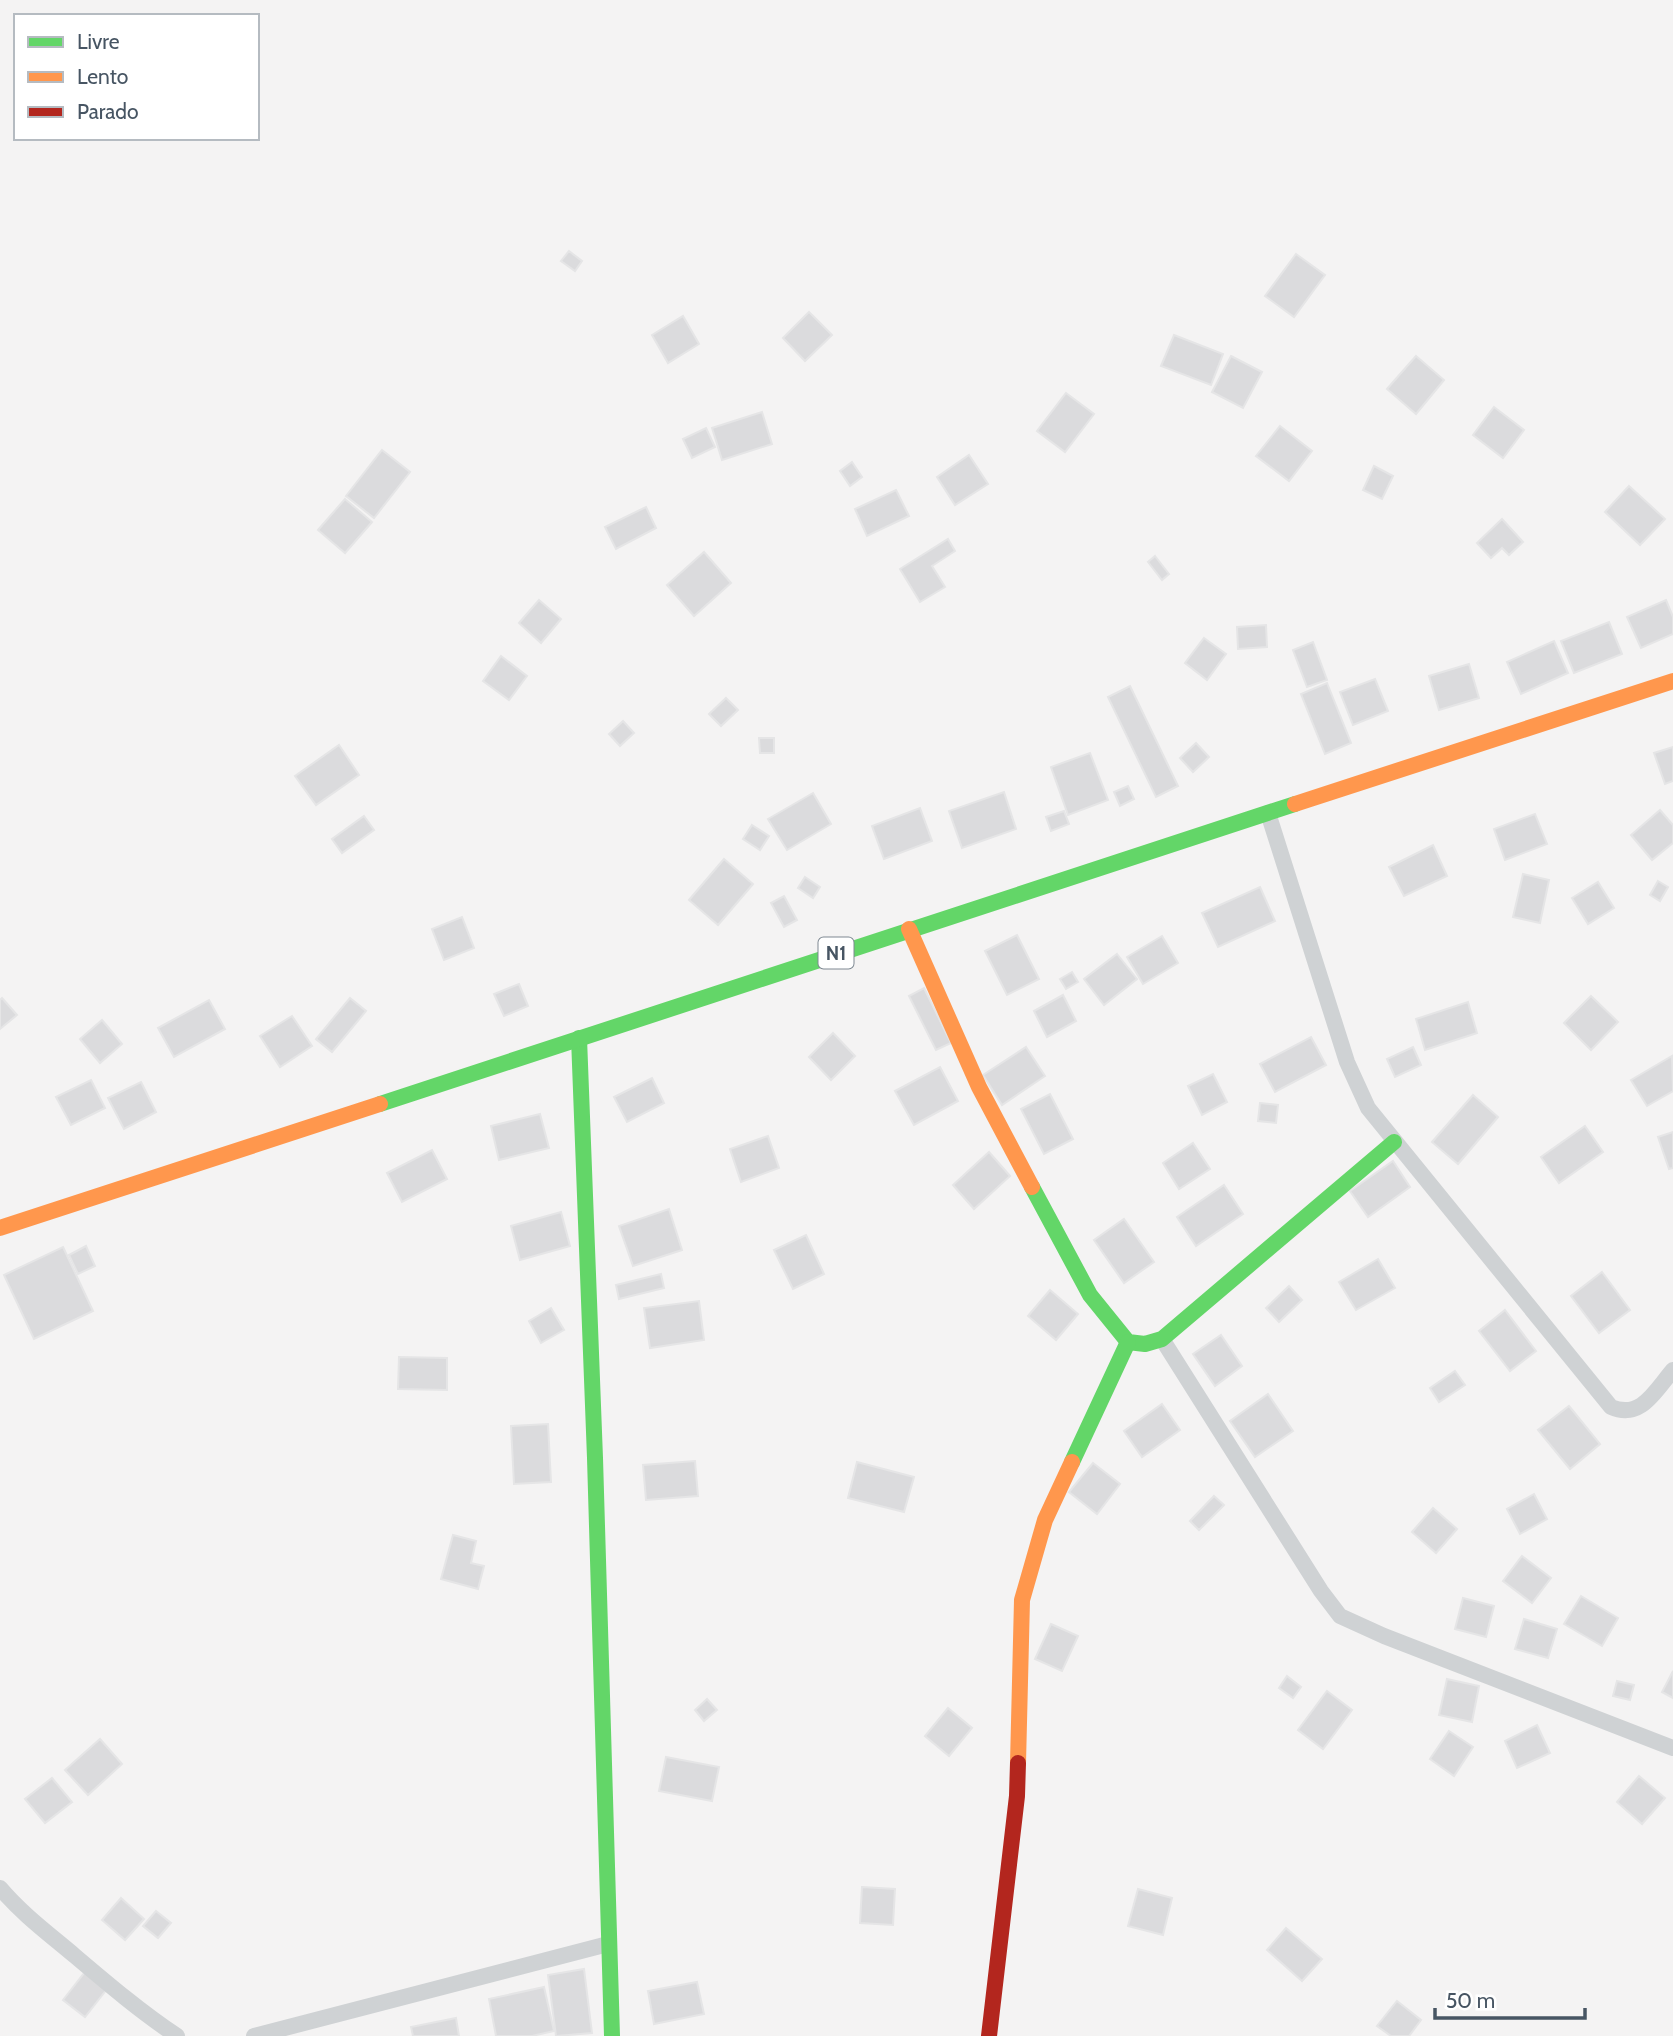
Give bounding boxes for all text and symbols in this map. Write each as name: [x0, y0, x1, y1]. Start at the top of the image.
legend: [14, 14, 259, 140]
text: Livre: [77, 29, 120, 54]
text: Lento: [77, 64, 128, 89]
text: Parado: [77, 99, 139, 124]
road number: N1: [818, 937, 854, 968]
scale bar: [1435, 1976, 1586, 2020]
text: 50 m: [1446, 1988, 1495, 2013]

